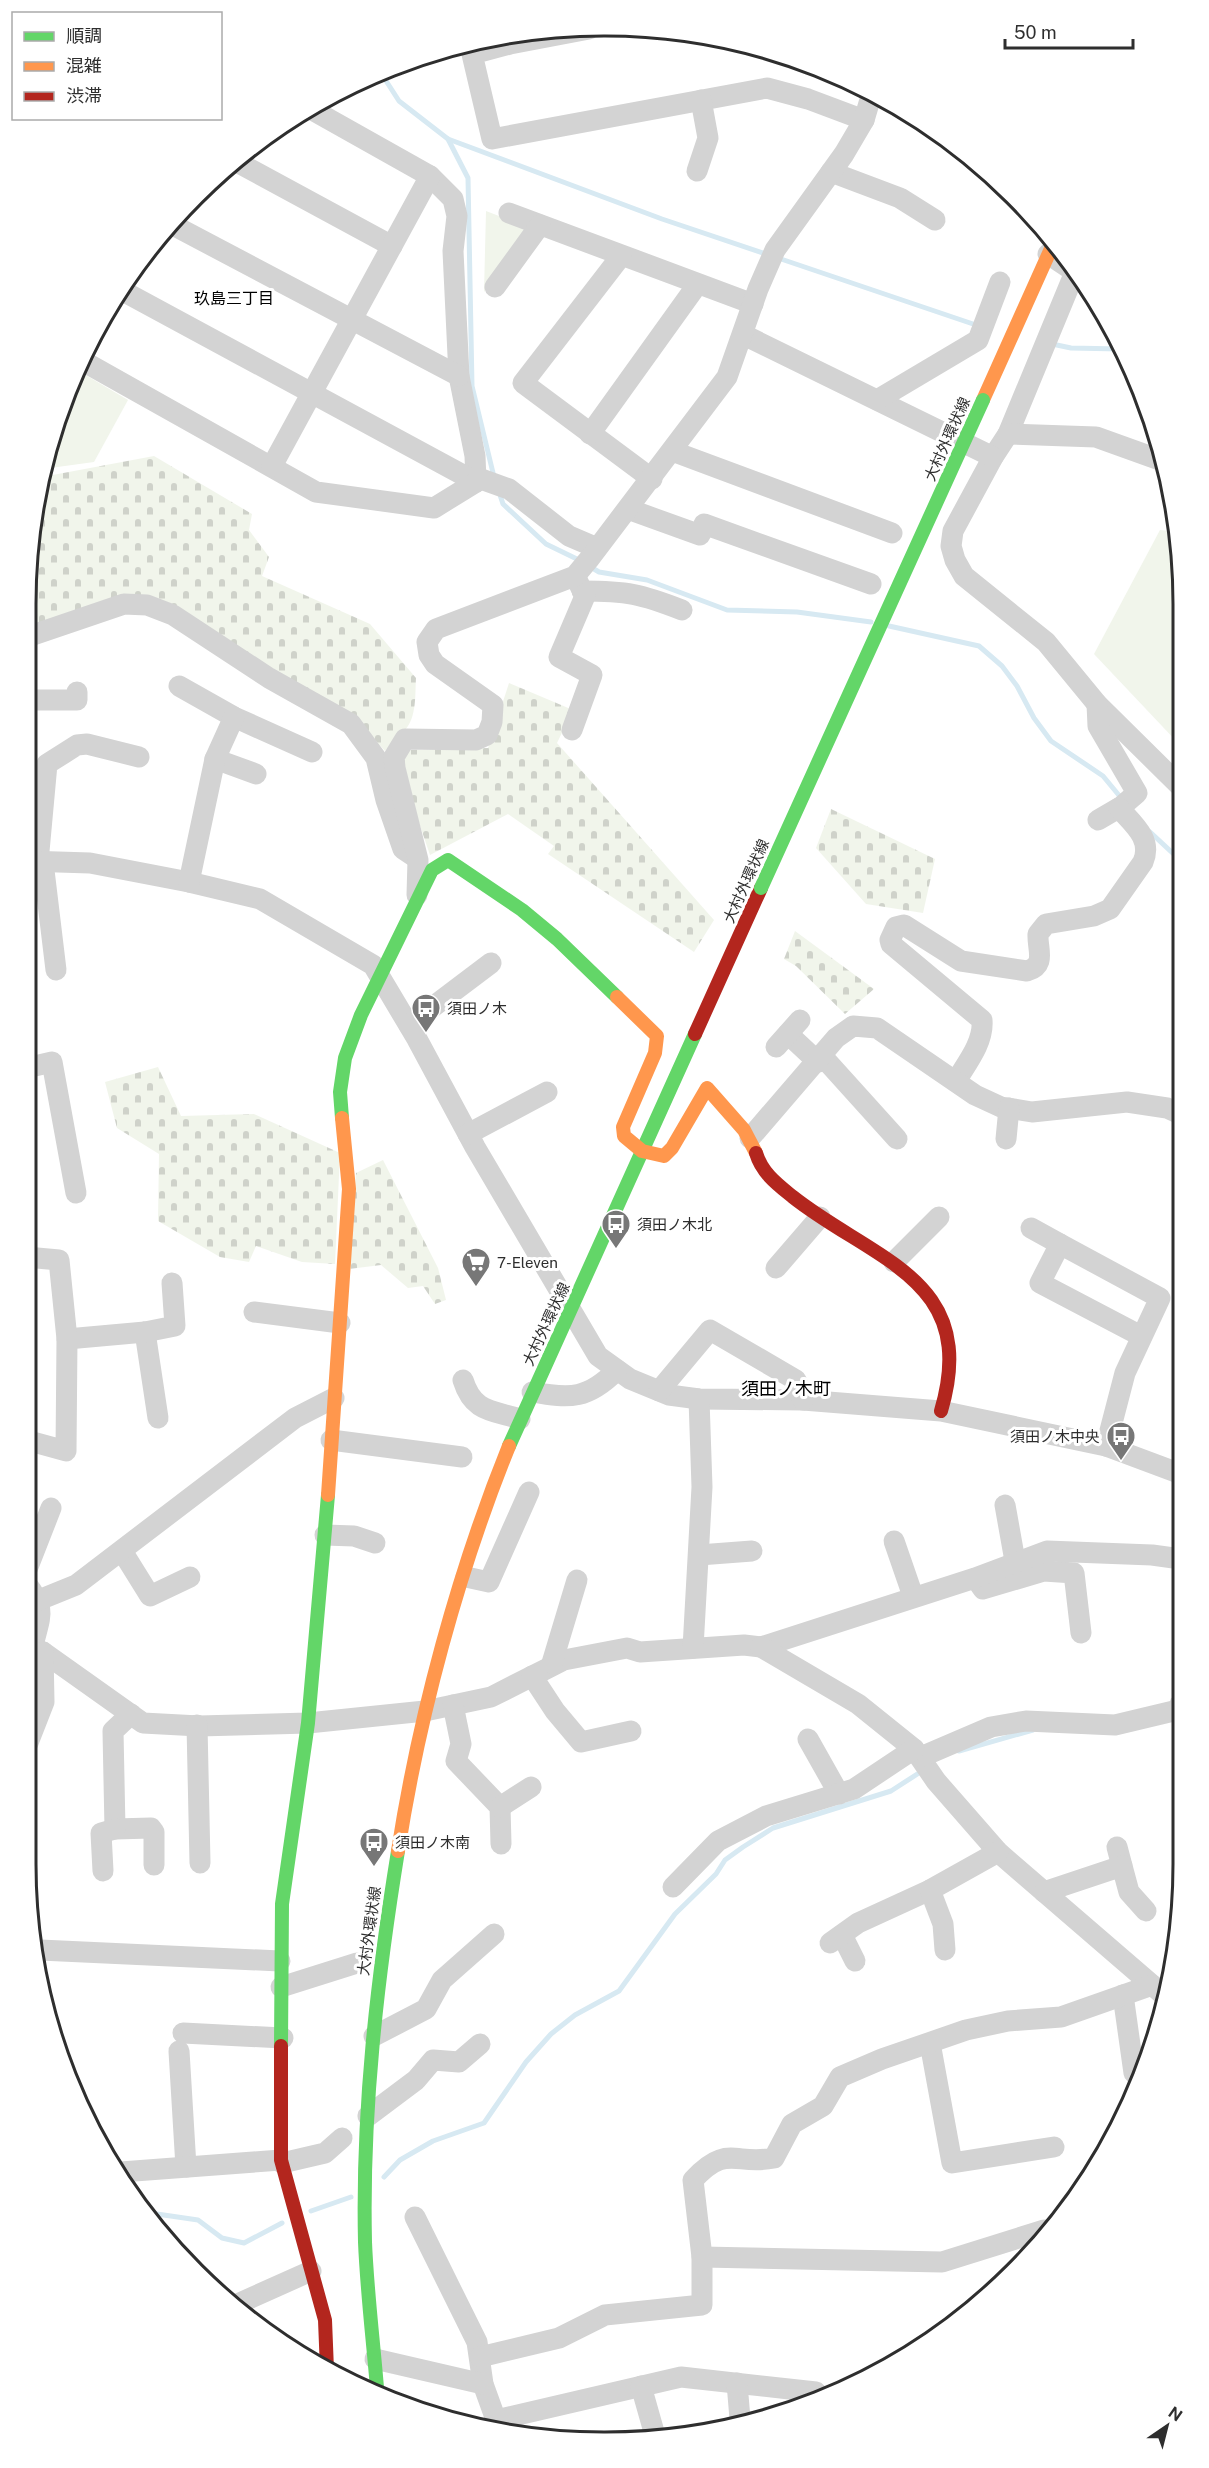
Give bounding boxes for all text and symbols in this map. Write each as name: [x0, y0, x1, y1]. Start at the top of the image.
legend: [12, 12, 222, 120]
scale bar: [1005, 12, 1132, 50]
text: 50 m: [1014, 22, 1057, 43]
text: 順調: [66, 25, 102, 46]
text: 混雑: [66, 55, 102, 76]
text: 渋滞: [66, 85, 102, 106]
district label: 玖島三丁目: [194, 289, 274, 308]
street label: 大村外環状線: [921, 394, 973, 484]
street label: 大村外環状線: [720, 836, 772, 926]
bus stop icon: 須田ノ木: [410, 992, 442, 1034]
place label: 須田ノ木: [447, 1000, 507, 1017]
bus stop icon: 須田ノ木北: [600, 1208, 632, 1250]
place label: 須田ノ木北: [637, 1216, 712, 1233]
supermarket icon: 7-Eleven: [460, 1246, 492, 1288]
place label: 7-Eleven: [497, 1254, 558, 1271]
street label: 大村外環状線: [519, 1280, 573, 1368]
district label: 須田ノ木町: [741, 1378, 831, 1399]
bus stop icon: 須田ノ木中央: [1105, 1420, 1137, 1462]
place label: 須田ノ木中央: [1010, 1428, 1100, 1445]
bus stop icon: 須田ノ木南: [358, 1826, 390, 1868]
place label: 須田ノ木南: [395, 1834, 470, 1851]
street label: 大村外環状線: [354, 1885, 384, 1977]
north arrow: [1137, 2396, 1197, 2456]
text: N: [1165, 2403, 1186, 2425]

